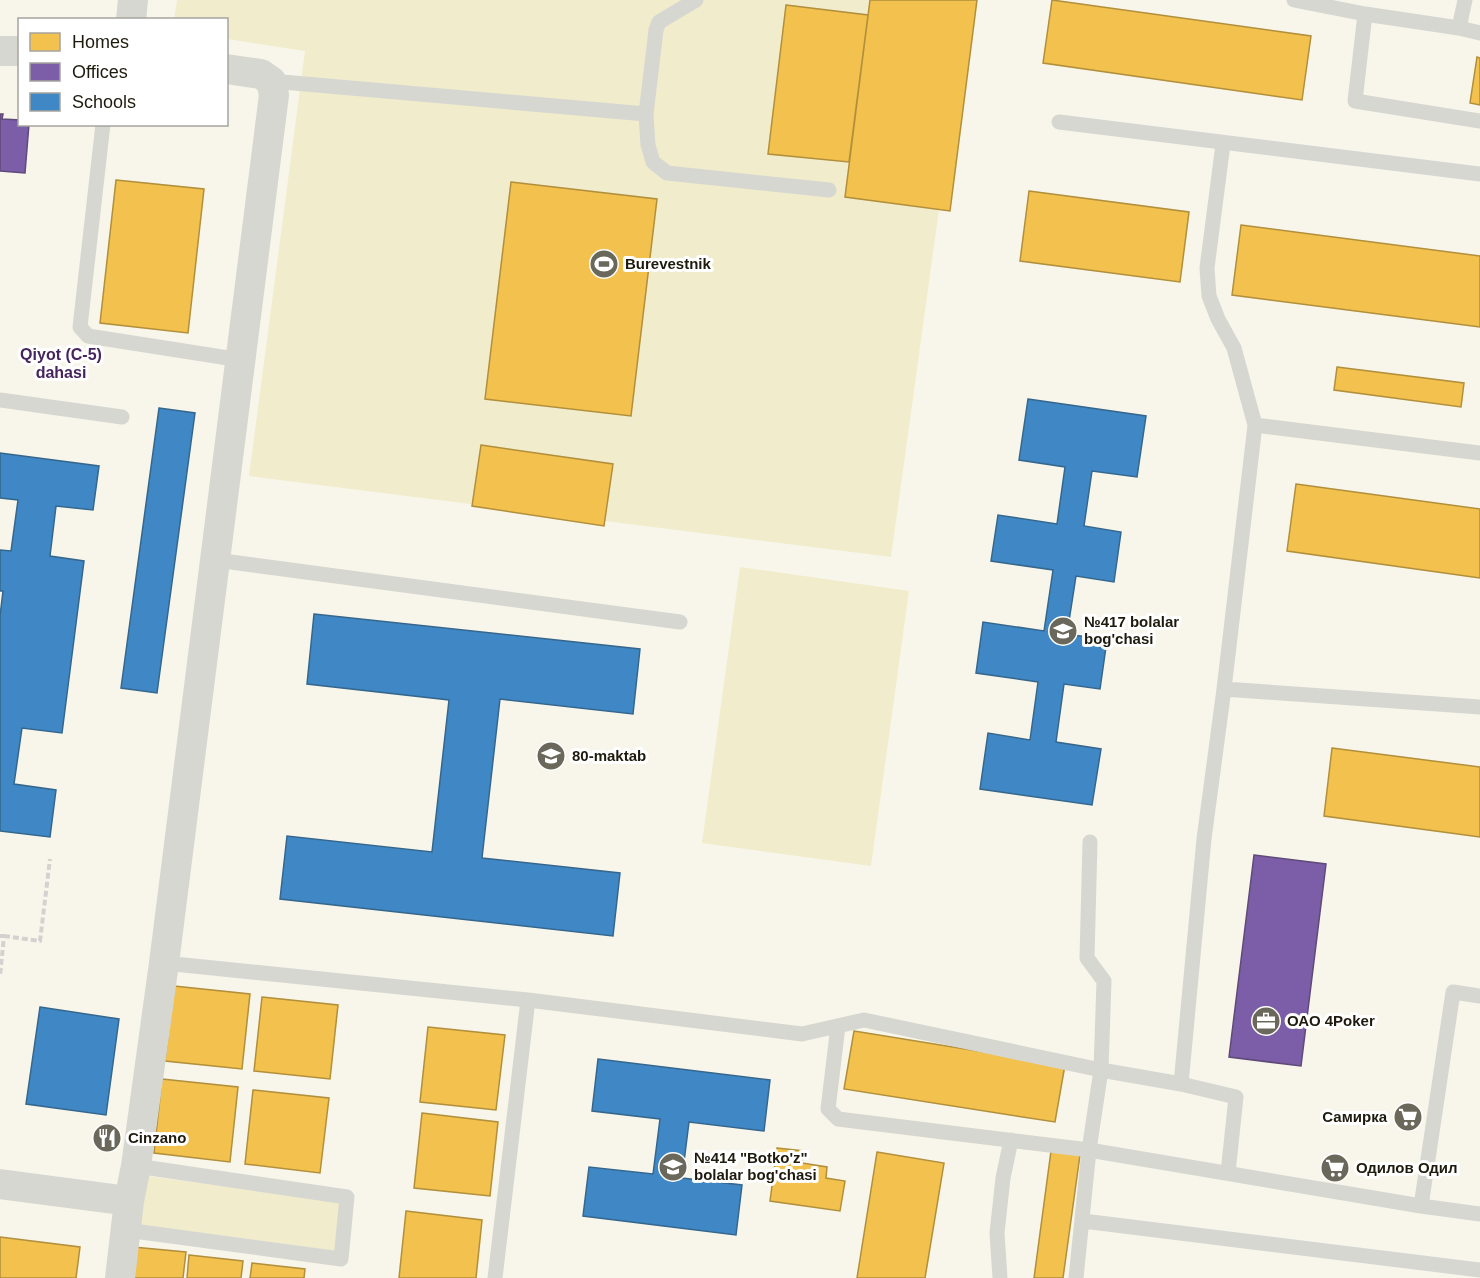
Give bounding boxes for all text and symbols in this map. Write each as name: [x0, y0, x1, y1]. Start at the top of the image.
legend: [18, 18, 228, 126]
text: Homes: [72, 32, 129, 52]
text: Offices: [72, 62, 128, 82]
text: Schools: [72, 92, 136, 112]
sports icon: Burevestnik: [588, 248, 620, 280]
place label: Burevestnik: [625, 255, 712, 272]
district label: Qiyot (C-5) dahasi: [20, 346, 102, 381]
place label: №417 bolalar bog'chasi: [1084, 613, 1179, 647]
school or university icon: №417 bolalar bog'chasi: [1047, 615, 1079, 647]
school or university icon: 80-maktab: [535, 740, 567, 772]
place label: 80-maktab: [572, 747, 646, 764]
office icon: ОАО 4Poker: [1250, 1005, 1282, 1037]
place label: ОАО 4Poker: [1287, 1012, 1375, 1029]
supermarket icon: Самирка: [1392, 1101, 1424, 1133]
place label: Самирка: [1322, 1108, 1388, 1125]
restaurant icon: Cinzano: [91, 1122, 123, 1154]
place label: Cinzano: [128, 1129, 186, 1146]
place label: №414 "Botko'z" bolalar bog'chasi: [694, 1149, 817, 1183]
school or university icon: №414 "Botko'z" bolalar bog'chasi: [657, 1151, 689, 1183]
supermarket icon: Одилов Одил: [1319, 1152, 1351, 1184]
place label: Одилов Одил: [1356, 1159, 1457, 1176]

